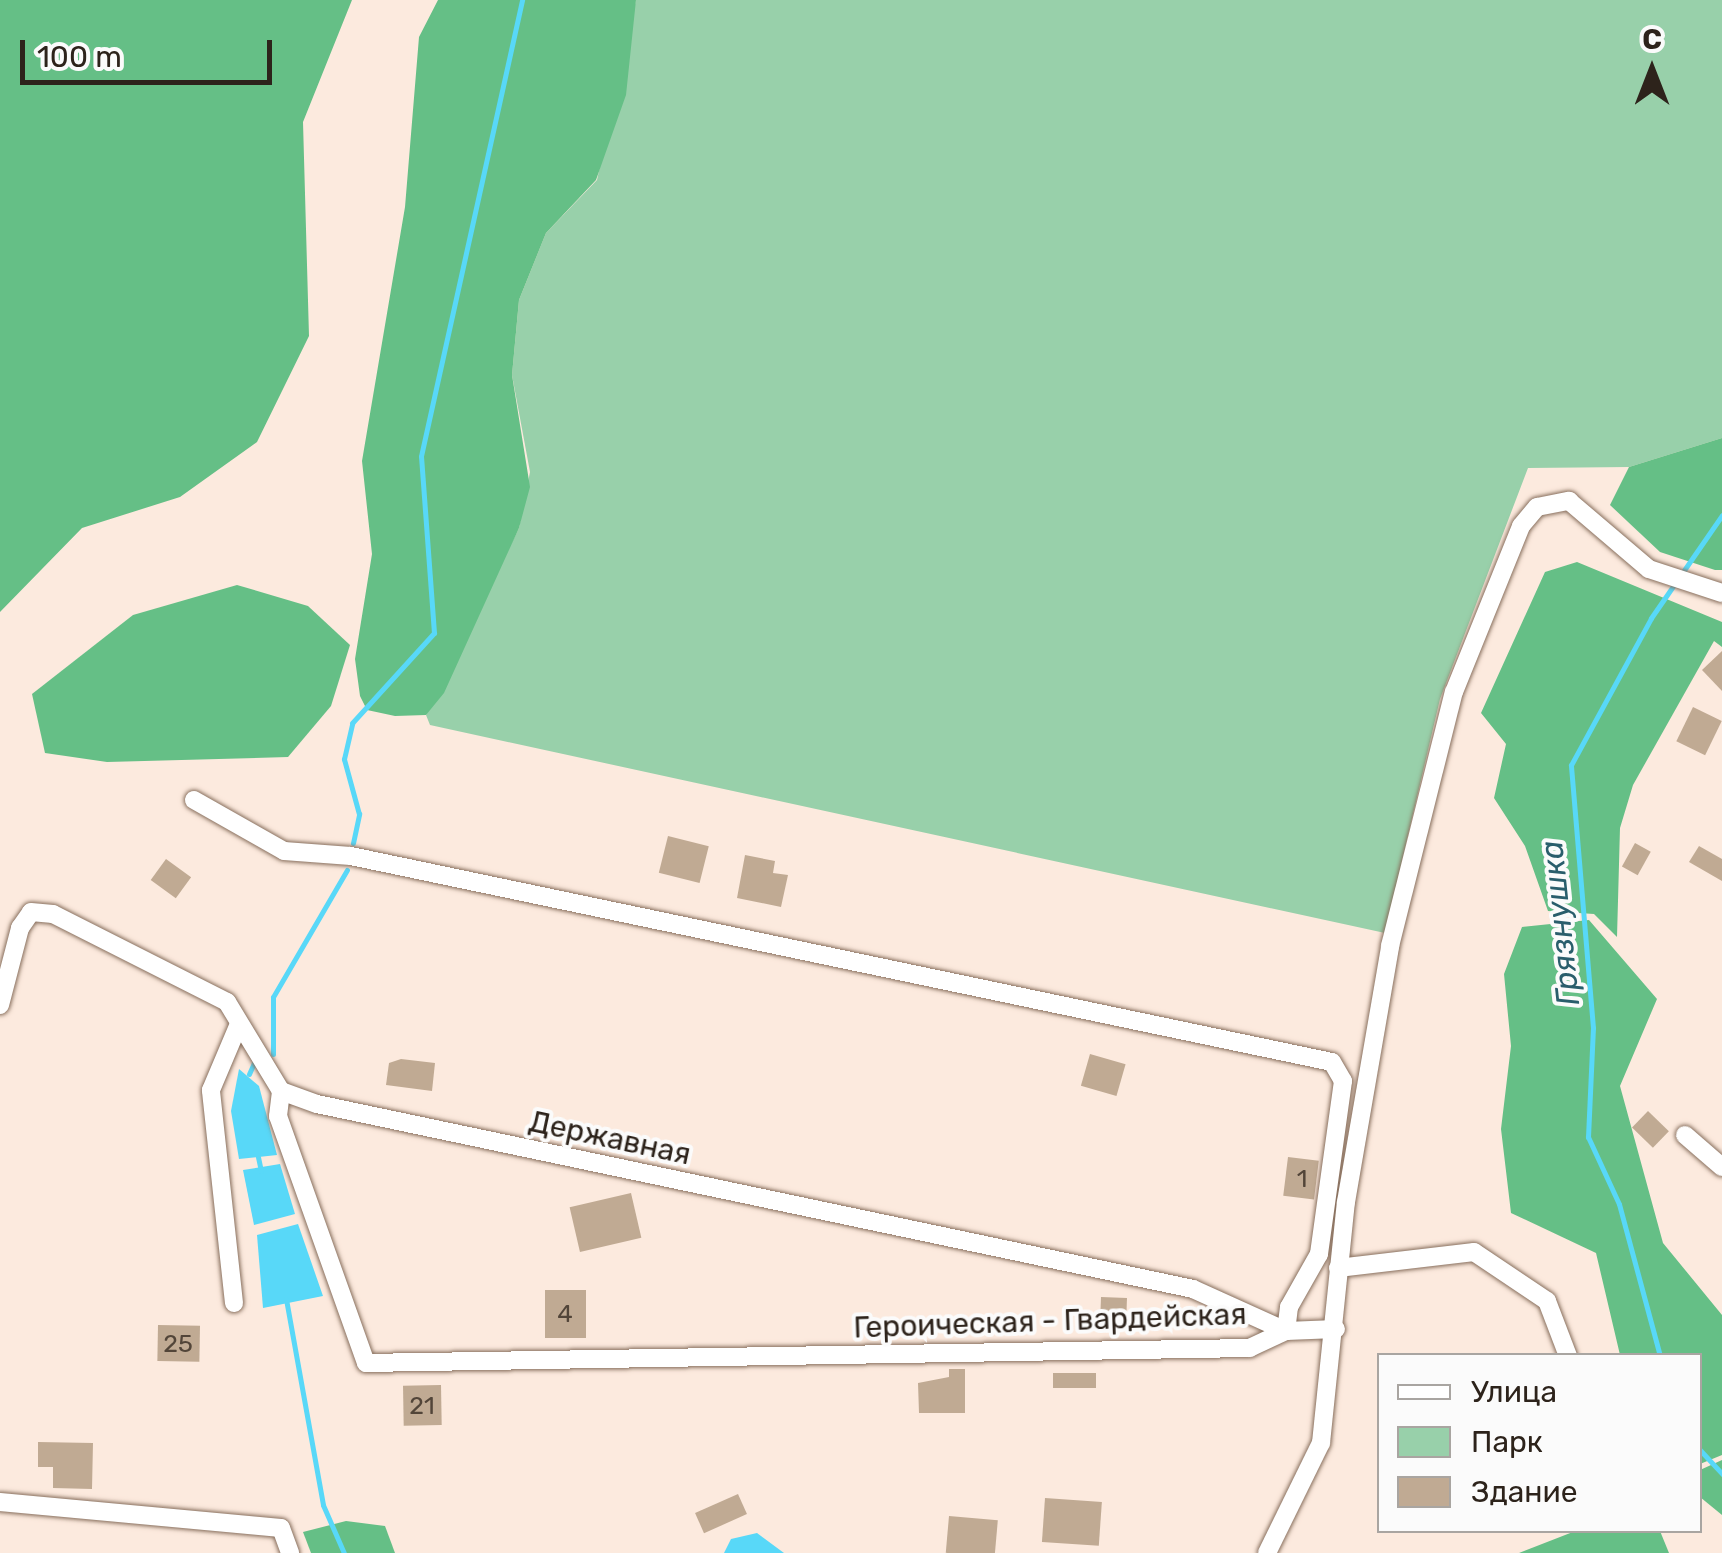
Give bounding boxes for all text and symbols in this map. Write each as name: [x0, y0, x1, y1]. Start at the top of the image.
scale bar: [25, 20, 278, 82]
north arrow: [1602, 20, 1702, 120]
text: С: [1642, 23, 1662, 56]
text: 100 m: [37, 39, 122, 75]
water label: Грязнушка: [1532, 839, 1588, 1007]
street label: Державная: [526, 1103, 694, 1173]
house number: 1: [1297, 1164, 1307, 1194]
street label: Героическая - Гвардейская: [853, 1296, 1247, 1346]
house number: 4: [557, 1299, 573, 1329]
house number: 25: [163, 1329, 193, 1359]
legend: [1377, 1353, 1702, 1533]
text: Улица: [1471, 1374, 1557, 1410]
house number: 21: [409, 1391, 435, 1421]
text: Парк: [1471, 1424, 1543, 1460]
text: Здание: [1471, 1474, 1578, 1510]

